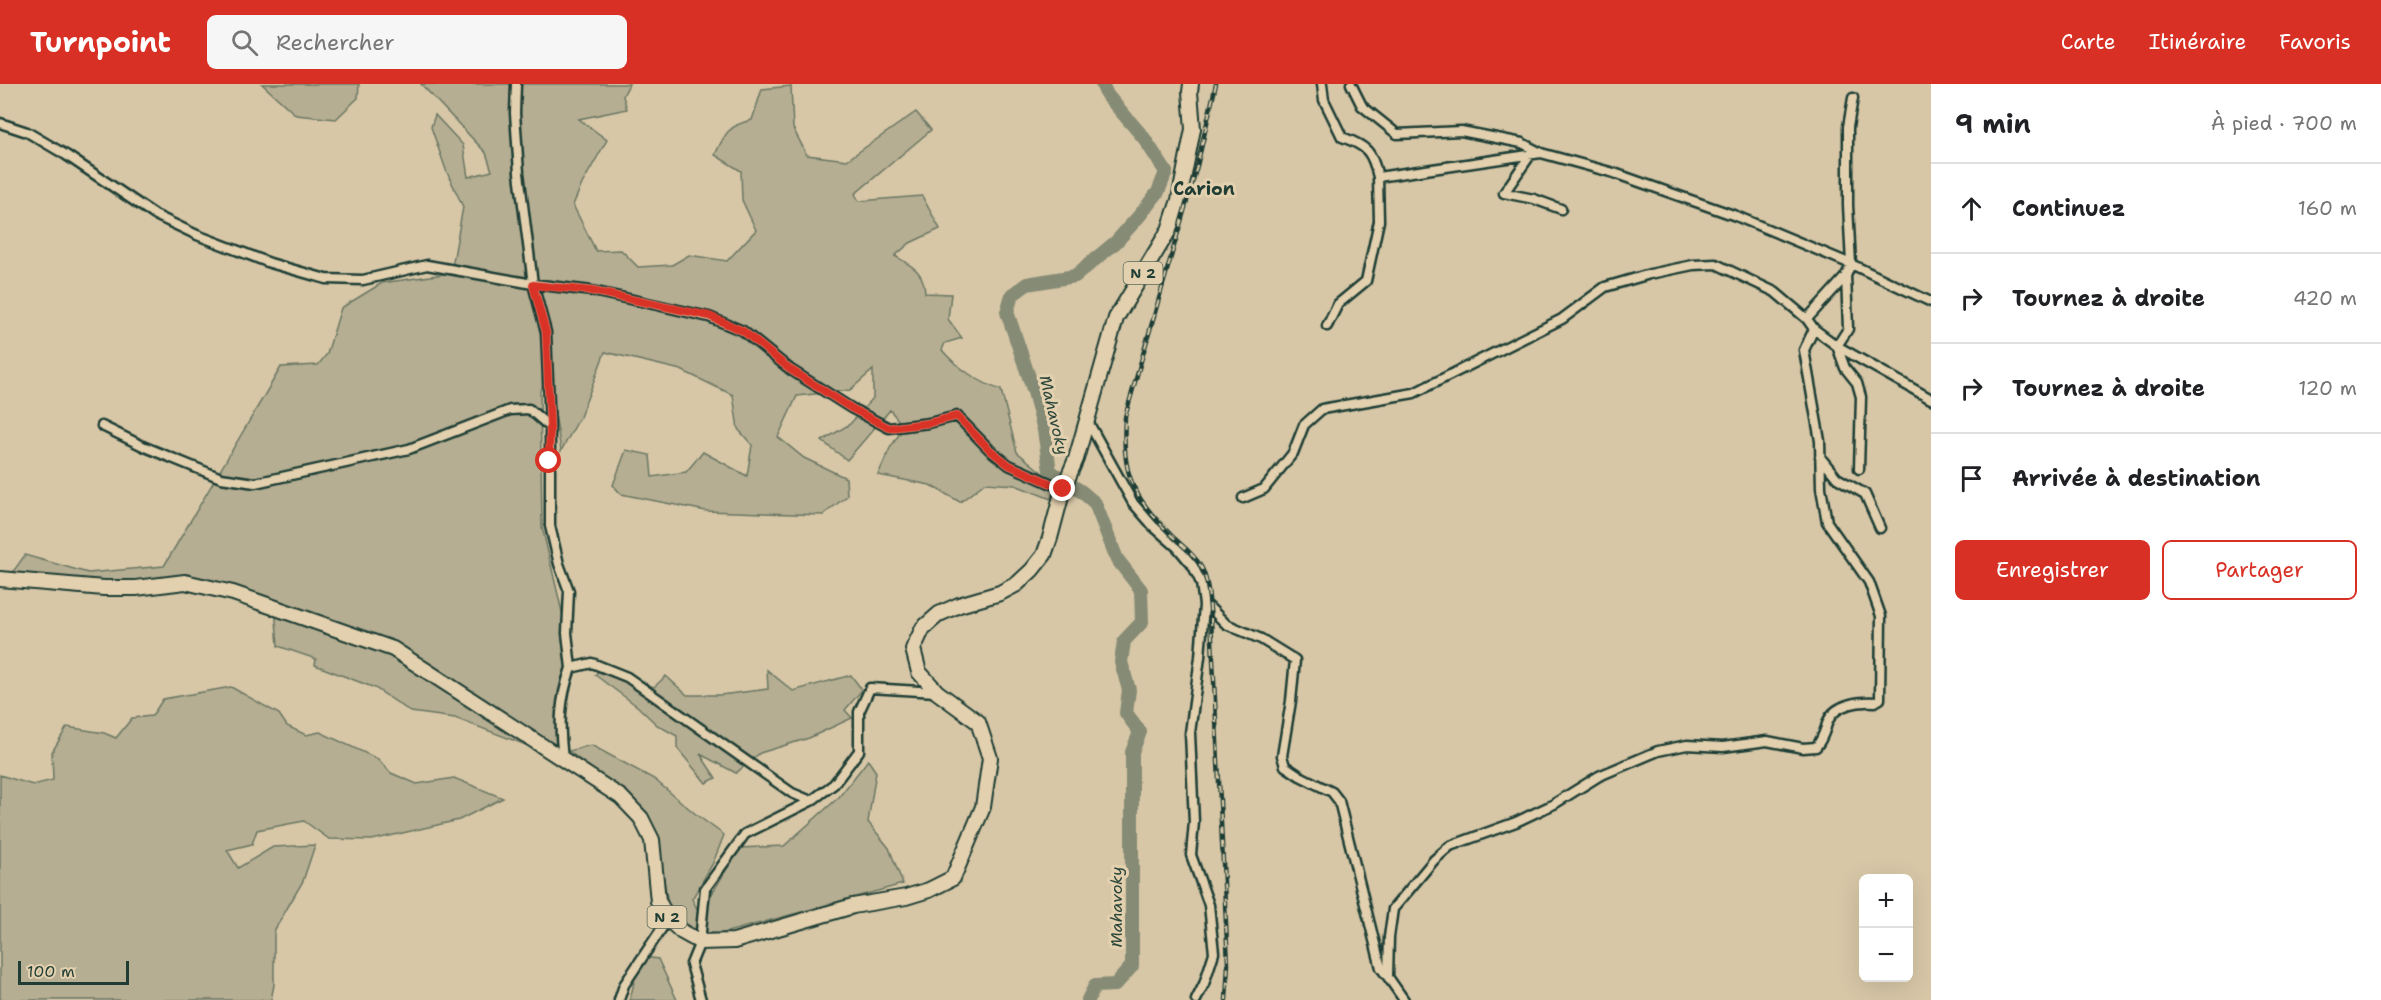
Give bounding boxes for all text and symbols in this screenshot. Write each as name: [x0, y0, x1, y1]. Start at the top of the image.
search box: [207, 15, 627, 69]
text: Turnpoint: [30, 23, 171, 61]
icon: search: [228, 26, 261, 59]
text: Rechercher: [276, 28, 395, 57]
text: Carte: [2061, 28, 2116, 56]
text: Itinéraire: [2149, 28, 2246, 56]
text: Favoris: [2279, 28, 2351, 56]
text: 9 min: [1955, 106, 2031, 141]
text: À pied · 700 m: [2211, 110, 2357, 136]
district label: Carion: [1173, 177, 1235, 201]
icon: ahead: [1955, 192, 1988, 225]
text: Continuez: [2012, 194, 2125, 223]
text: 160 m: [2298, 195, 2357, 221]
road number: N 2: [1124, 262, 1162, 284]
icon: right: [1955, 282, 1988, 315]
text: Tournez à droite: [2012, 284, 2205, 313]
text: 420 m: [2293, 285, 2357, 311]
icon: right: [1955, 372, 1988, 405]
water label: Mahavoky: [1035, 373, 1073, 457]
text: Tournez à droite: [2012, 374, 2205, 403]
text: 120 m: [2298, 375, 2357, 401]
route start: [535, 447, 561, 473]
icon: arrive: [1955, 462, 1988, 495]
text: Arrivée à destination: [2012, 464, 2260, 493]
route end: [1049, 475, 1075, 501]
button: Enregistrer: [1955, 540, 2150, 600]
button: Partager: [2162, 540, 2357, 600]
water label: Mahavoky: [1106, 866, 1127, 948]
map controls: [1859, 874, 1913, 982]
button: +: [1859, 874, 1913, 928]
road number: N 2: [648, 906, 686, 928]
button: −: [1859, 928, 1913, 982]
scale bar: [18, 958, 129, 986]
text: 100 m: [27, 961, 75, 982]

